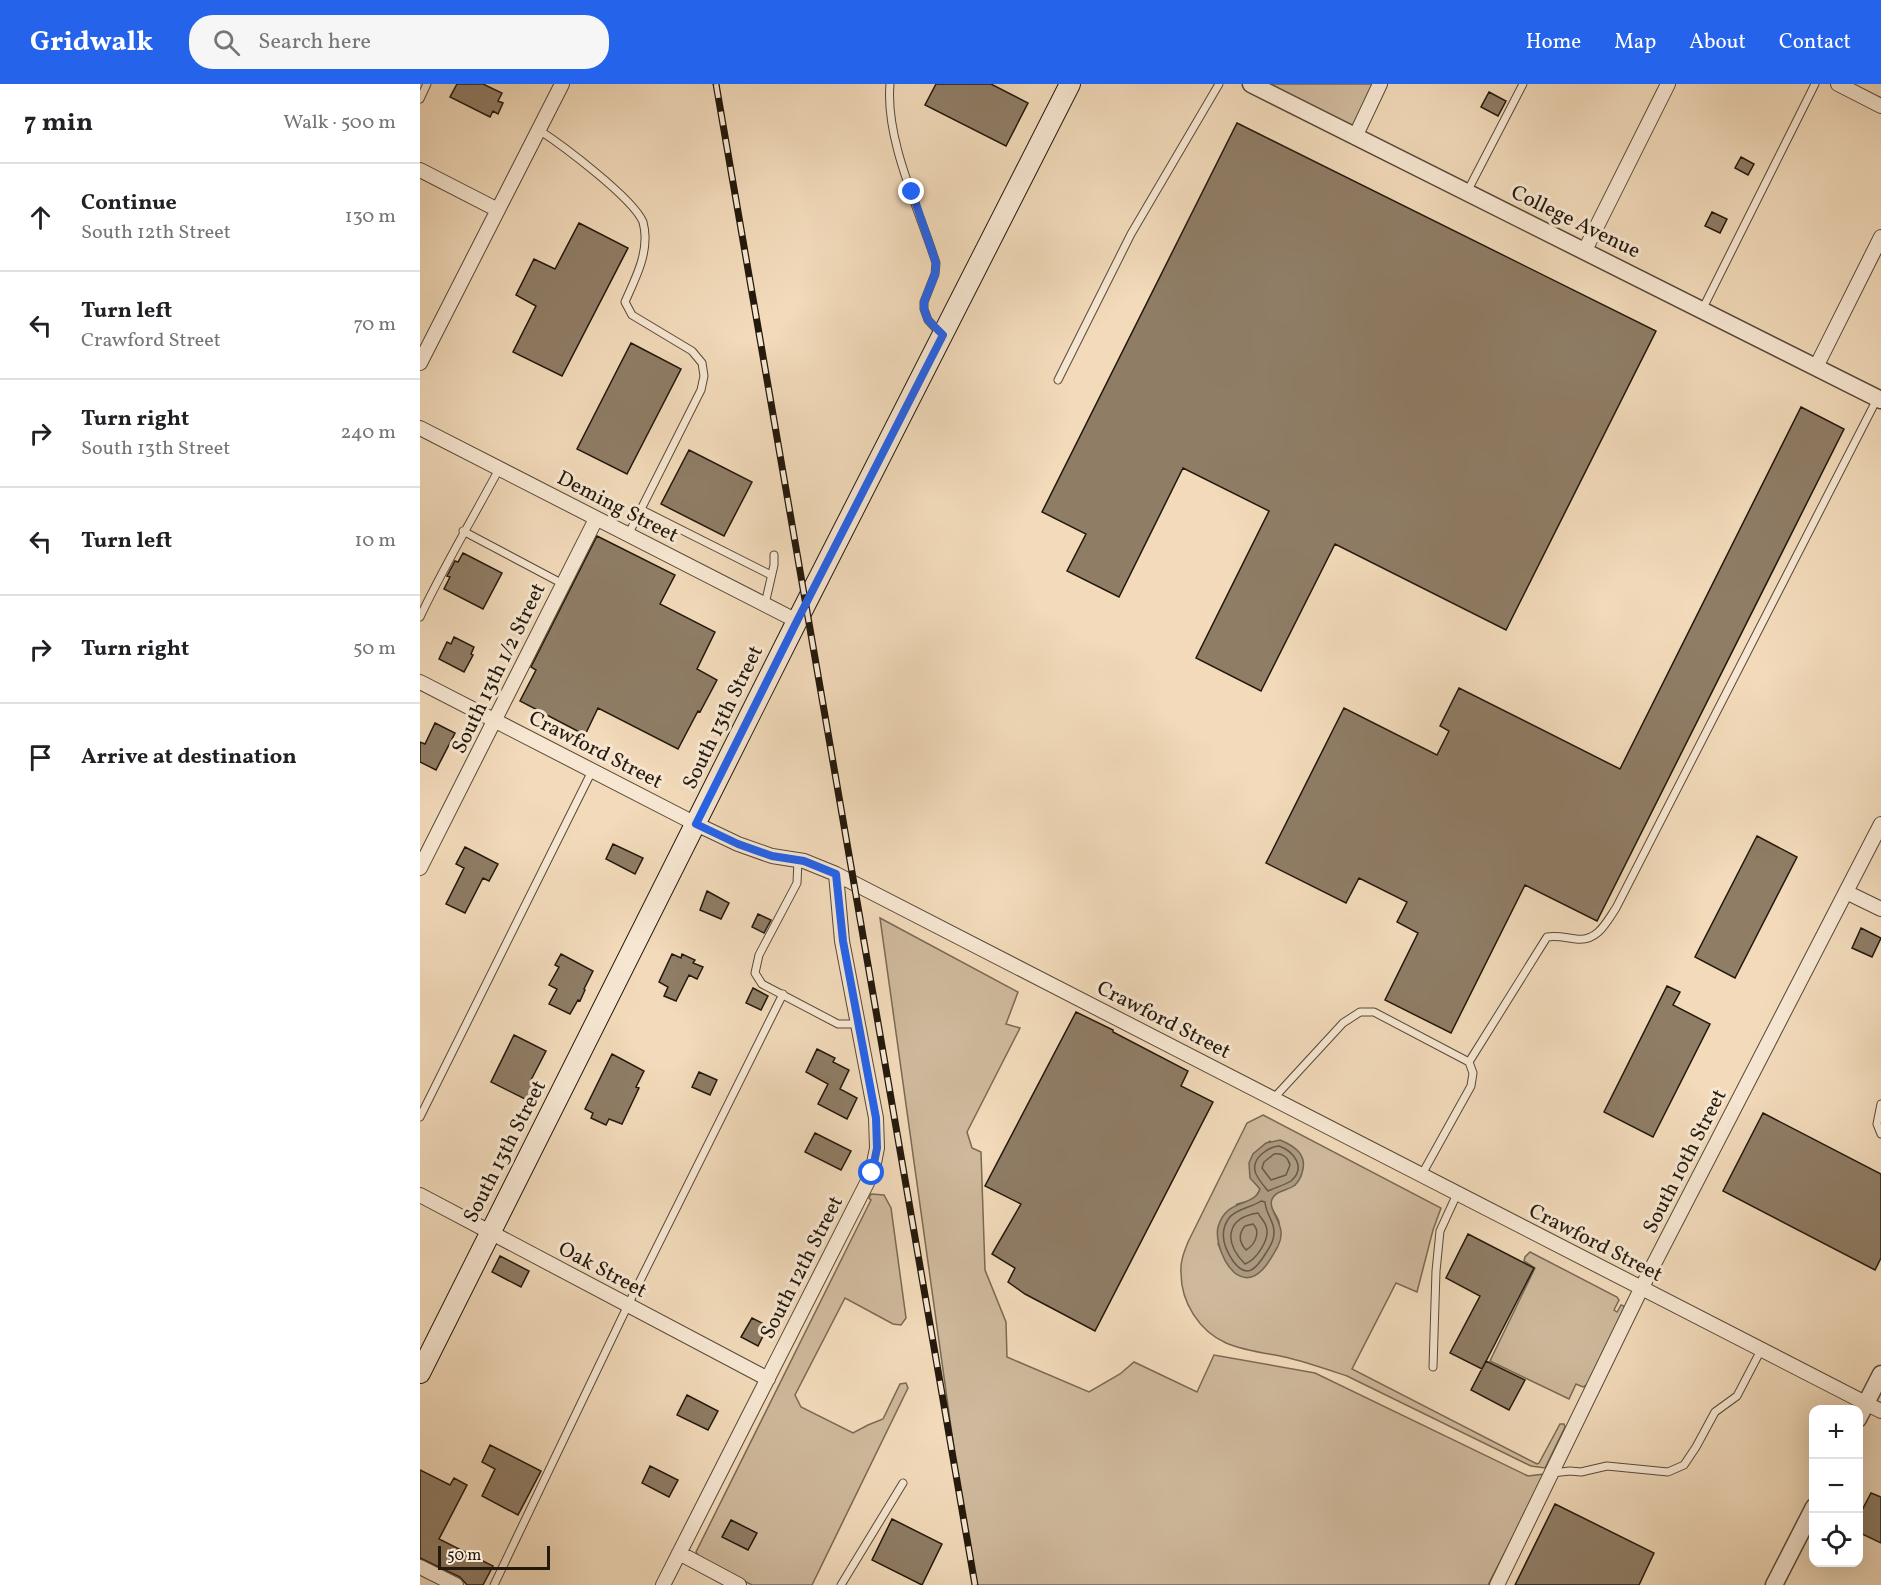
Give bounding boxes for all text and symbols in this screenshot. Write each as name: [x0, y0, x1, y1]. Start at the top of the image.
search box: [189, 15, 609, 69]
text: Gridwalk: [30, 23, 153, 62]
icon: search: [210, 26, 243, 59]
text: Search here: [258, 27, 371, 58]
text: Home: [1526, 28, 1581, 57]
text: Map: [1614, 28, 1656, 57]
text: About: [1689, 28, 1746, 57]
text: Contact: [1779, 28, 1851, 57]
text: 7 min: [24, 105, 93, 141]
text: Walk · 500 m: [283, 109, 396, 137]
route end: [898, 178, 924, 204]
street label: College Avenue: [1506, 178, 1645, 266]
text: Continue: [81, 188, 177, 219]
icon: ahead: [24, 201, 57, 234]
text: 130 m: [345, 203, 396, 231]
text: South 12th Street: [81, 219, 231, 247]
text: Turn left: [81, 296, 172, 327]
icon: left: [24, 309, 57, 342]
text: 70 m: [353, 311, 396, 339]
text: Crawford Street: [81, 327, 221, 355]
text: Turn right: [81, 404, 189, 435]
icon: right: [24, 417, 57, 450]
text: 240 m: [341, 419, 396, 447]
text: South 13th Street: [81, 435, 230, 463]
street label: Deming Street: [552, 464, 683, 550]
icon: left: [24, 525, 57, 558]
text: Turn left: [81, 526, 172, 557]
text: 10 m: [355, 527, 396, 555]
street label: South 13th 1/2 Street: [445, 578, 553, 759]
icon: right: [24, 633, 57, 666]
text: Turn right: [81, 634, 189, 665]
text: 50 m: [353, 635, 396, 663]
street label: South 13th Street: [676, 641, 771, 794]
street label: Crawford Street: [523, 704, 667, 797]
icon: arrive: [24, 741, 57, 774]
text: Arrive at destination: [81, 742, 297, 773]
street label: Crawford Street: [1091, 974, 1235, 1067]
street label: South 13th Street: [457, 1075, 554, 1228]
street label: South 10th Street: [1636, 1084, 1734, 1239]
route start: [858, 1159, 884, 1185]
street label: South 12th Street: [754, 1191, 851, 1344]
street label: Crawford Street: [1523, 1197, 1667, 1290]
street label: Oak Street: [553, 1235, 652, 1306]
map controls: [1809, 1405, 1863, 1567]
button: +: [1809, 1405, 1863, 1459]
button: −: [1809, 1459, 1863, 1513]
button: locate: [1809, 1513, 1863, 1567]
scale bar: [438, 1543, 550, 1570]
text: 50 m: [447, 1545, 481, 1567]

